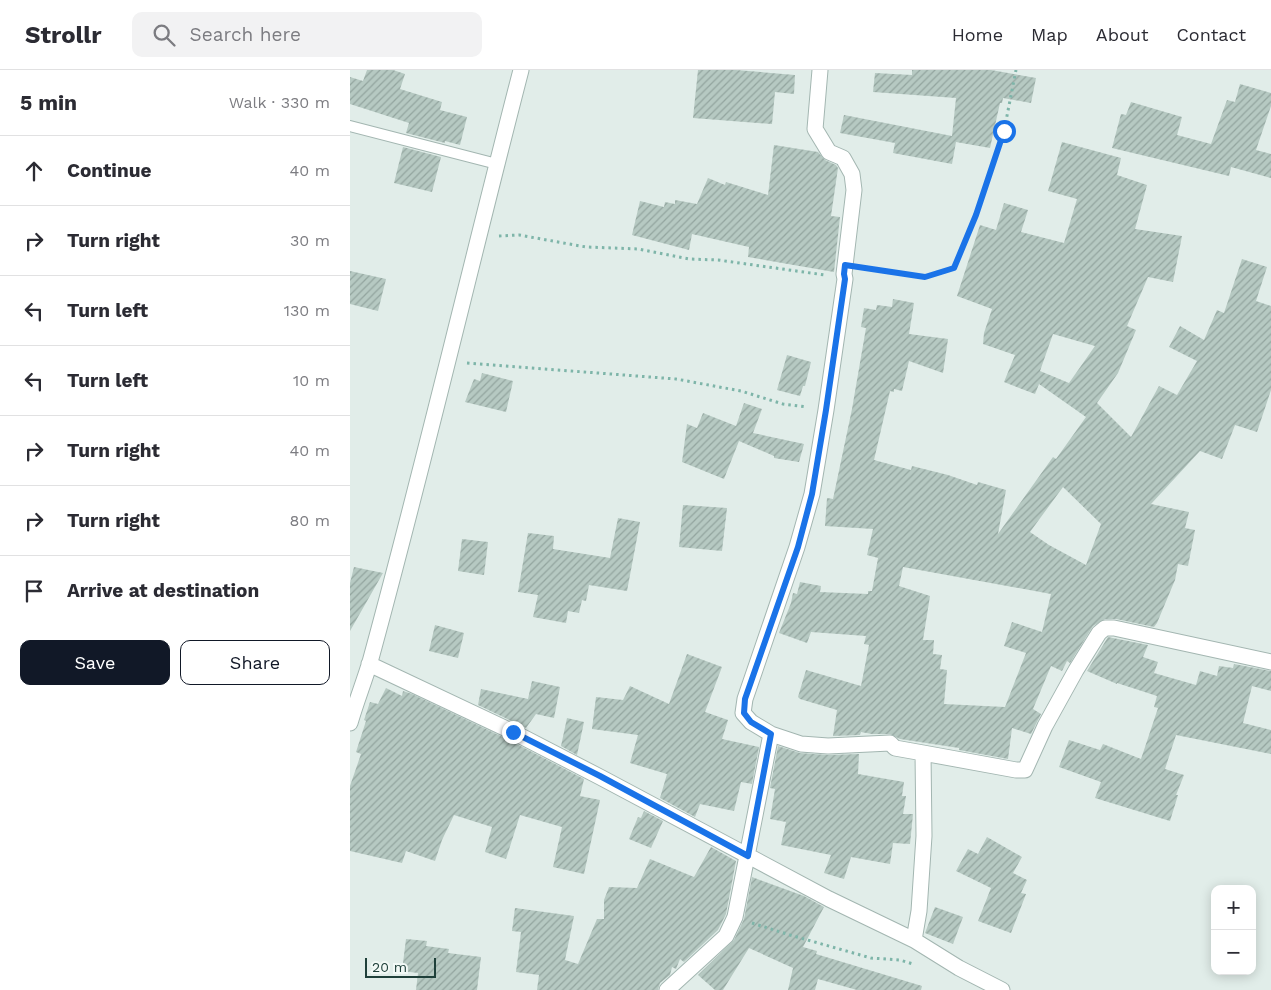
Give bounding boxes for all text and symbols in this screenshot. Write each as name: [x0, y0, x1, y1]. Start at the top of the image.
search box: [132, 12, 482, 57]
text: Strollr: [25, 21, 102, 49]
icon: search: [150, 21, 178, 49]
text: Search here: [190, 23, 301, 46]
text: Home: [952, 24, 1003, 45]
text: Map: [1031, 24, 1068, 45]
text: About: [1096, 24, 1148, 45]
text: Contact: [1176, 24, 1246, 45]
text: 5 min: [20, 90, 77, 115]
text: Walk · 330 m: [229, 93, 330, 112]
route start: [993, 120, 1016, 143]
icon: ahead: [20, 157, 48, 185]
text: Continue: [67, 159, 151, 182]
text: 40 m: [290, 161, 330, 180]
icon: right: [20, 227, 48, 255]
text: Turn right: [67, 229, 160, 252]
text: 30 m: [290, 231, 330, 250]
icon: left: [20, 297, 48, 325]
text: Turn left: [67, 299, 148, 322]
text: 130 m: [284, 301, 330, 320]
icon: left: [20, 367, 48, 395]
text: Turn left: [67, 369, 148, 392]
text: 10 m: [293, 371, 330, 390]
icon: right: [20, 437, 48, 465]
text: Turn right: [67, 439, 160, 462]
text: 40 m: [290, 441, 330, 460]
icon: right: [20, 507, 48, 535]
text: Turn right: [67, 509, 160, 532]
text: 80 m: [289, 511, 330, 530]
icon: arrive: [20, 577, 48, 605]
text: Arrive at destination: [67, 579, 259, 602]
button: Save: [20, 640, 170, 685]
button: Share: [180, 640, 330, 685]
route end: [502, 721, 525, 744]
map controls: [1211, 885, 1256, 975]
button: +: [1211, 885, 1256, 930]
button: −: [1211, 930, 1256, 975]
scale bar: [365, 955, 436, 978]
text: 20 m: [372, 959, 407, 975]

